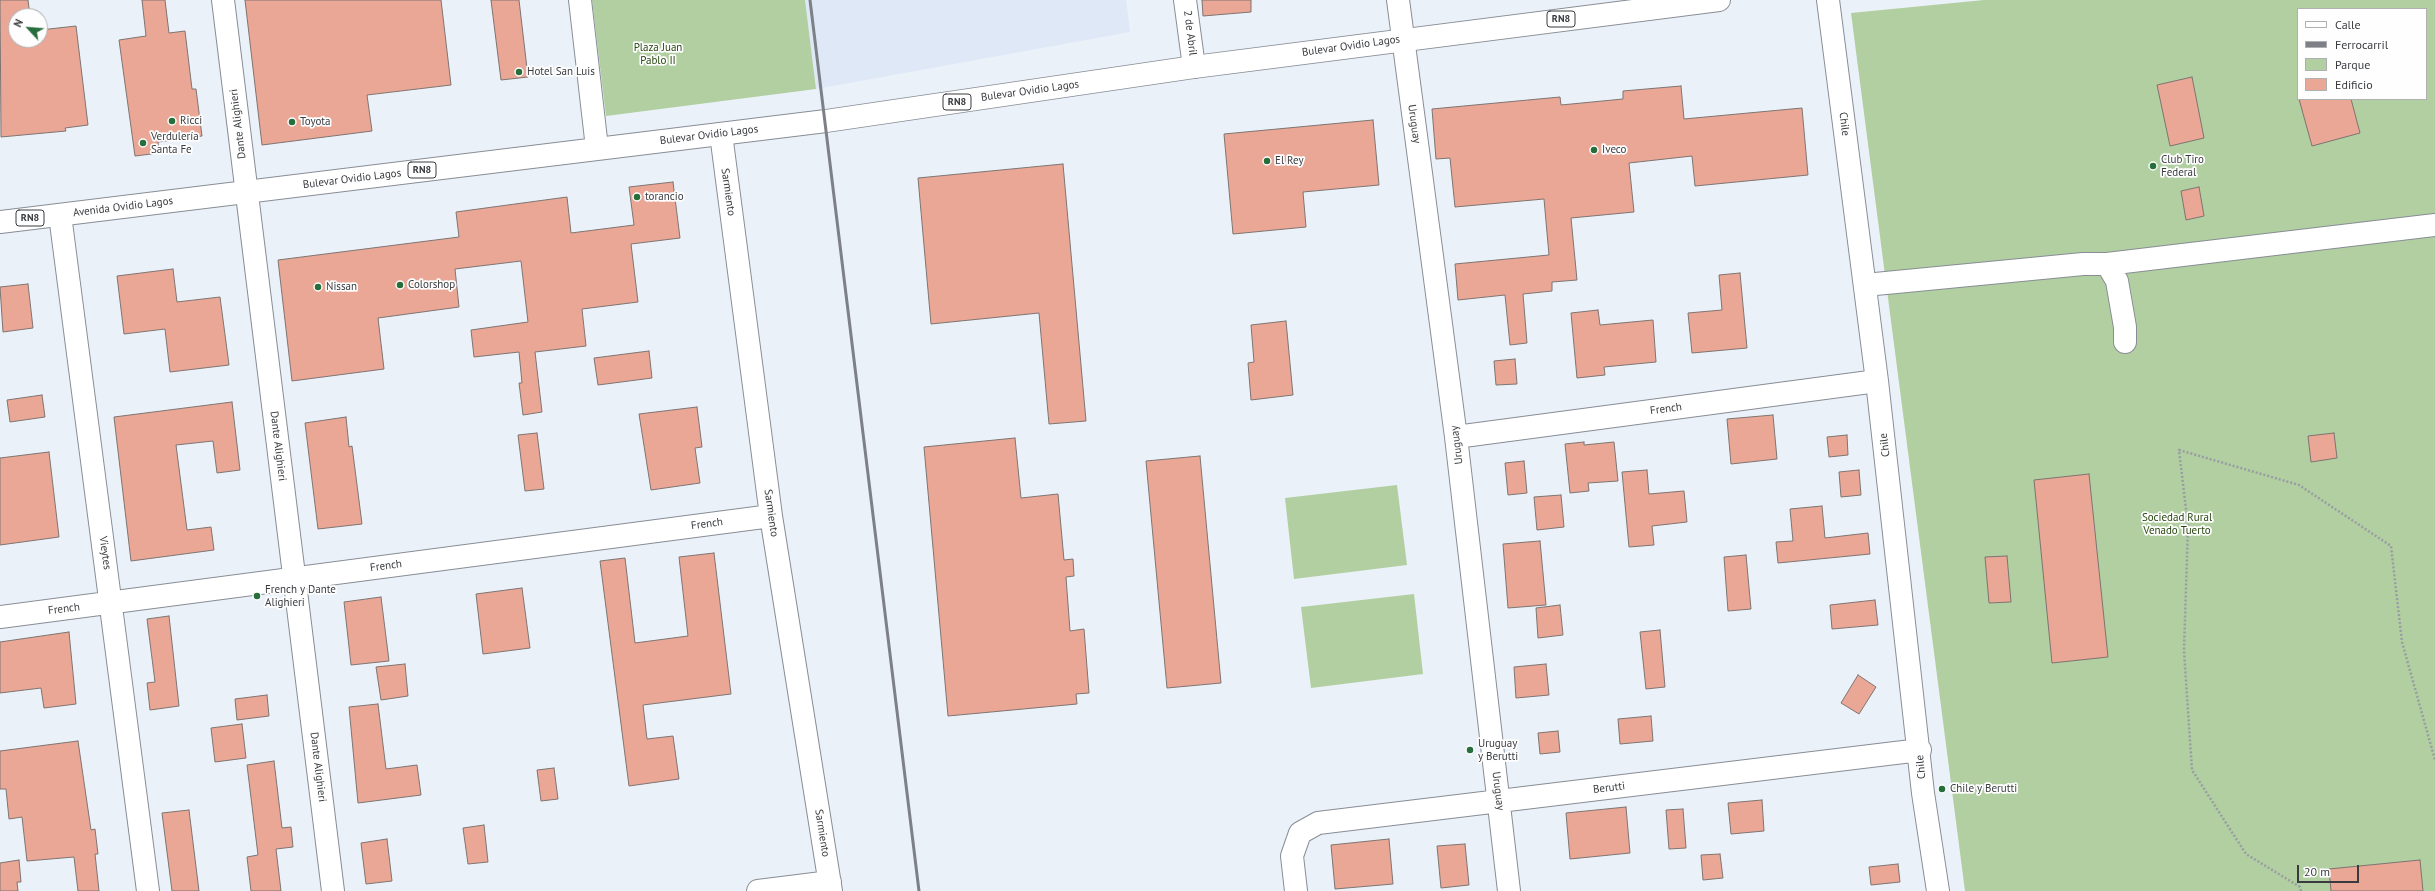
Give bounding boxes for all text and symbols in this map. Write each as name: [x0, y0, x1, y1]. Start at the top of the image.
north arrow: [8, 8, 48, 48]
legend: [2297, 8, 2427, 100]
street label: 2 de Abril: [1181, 10, 1199, 56]
road number: RN8: [1547, 11, 1575, 27]
text: N: [10, 17, 26, 30]
text: Calle: [2335, 17, 2361, 32]
street label: Bulevar Ovidio Lagos: [1301, 33, 1401, 59]
text: Ferrocarril: [2335, 37, 2388, 52]
park label: Plaza Juan Pablo II: [634, 41, 682, 67]
text: Parque: [2335, 57, 2370, 72]
place label: Hotel San Luis: [527, 65, 595, 79]
marker: Hotel San Luis: [514, 67, 524, 77]
text: Edificio: [2335, 77, 2373, 92]
street label: Bulevar Ovidio Lagos: [980, 78, 1080, 104]
street label: Dante Alighieri: [227, 88, 249, 160]
road number: RN8: [943, 94, 971, 110]
street label: Uruguay: [1405, 104, 1423, 144]
street label: Chile: [1836, 111, 1852, 137]
place label: Ricci: [180, 114, 202, 128]
place label: Toyota: [300, 115, 331, 129]
marker: Ricci: [167, 116, 177, 126]
marker: Toyota: [287, 117, 297, 127]
street label: Bulevar Ovidio Lagos: [659, 122, 759, 148]
place label: Verdulería Santa Fe: [151, 130, 199, 156]
marker: Verdulería Santa Fe: [138, 138, 148, 148]
place label: Iveco: [1602, 143, 1626, 157]
marker: Iveco: [1589, 145, 1599, 155]
place label: Club Tiro Federal: [2161, 153, 2204, 179]
place label: El Rey: [1275, 154, 1304, 168]
marker: El Rey: [1262, 156, 1272, 166]
marker: Club Tiro Federal: [2148, 161, 2158, 171]
road number: RN8: [408, 162, 436, 178]
street label: Bulevar Ovidio Lagos: [302, 166, 402, 192]
street label: Sarmiento: [718, 167, 738, 217]
place label: torancio: [645, 190, 684, 204]
marker: torancio: [632, 192, 642, 202]
street label: Avenida Ovidio Lagos: [72, 194, 174, 220]
road number: RN8: [16, 210, 44, 226]
place label: Colorshop: [408, 278, 455, 292]
place label: Nissan: [326, 280, 357, 294]
marker: Colorshop: [395, 280, 405, 290]
marker: Nissan: [313, 282, 323, 292]
street label: French: [1649, 400, 1683, 418]
street label: Dante Alighieri: [267, 410, 289, 482]
street label: Uruguay: [1448, 425, 1466, 465]
street label: Chile: [1877, 432, 1893, 458]
street label: Sarmiento: [761, 488, 781, 538]
park label: Sociedad Rural Venado Tuerto: [2142, 511, 2212, 537]
street label: French: [690, 515, 724, 533]
street label: Vieytes: [96, 535, 114, 571]
street label: French: [369, 557, 403, 575]
place label: French y Dante Alighieri: [265, 583, 336, 609]
marker: French y Dante Alighieri: [252, 591, 262, 601]
street label: French: [47, 600, 81, 618]
street label: Dante Alighieri: [307, 731, 329, 803]
place label: Uruguay y Berutti: [1478, 737, 1518, 763]
marker: Uruguay y Berutti: [1465, 745, 1475, 755]
street label: Chile: [1913, 754, 1929, 780]
street label: Uruguay: [1489, 771, 1507, 811]
street label: Berutti: [1592, 779, 1626, 797]
place label: Chile y Berutti: [1950, 782, 2017, 796]
marker: Chile y Berutti: [1937, 784, 1947, 794]
street label: Sarmiento: [812, 808, 832, 858]
scale bar: [2299, 857, 2361, 883]
text: 20 m: [2304, 864, 2330, 879]

